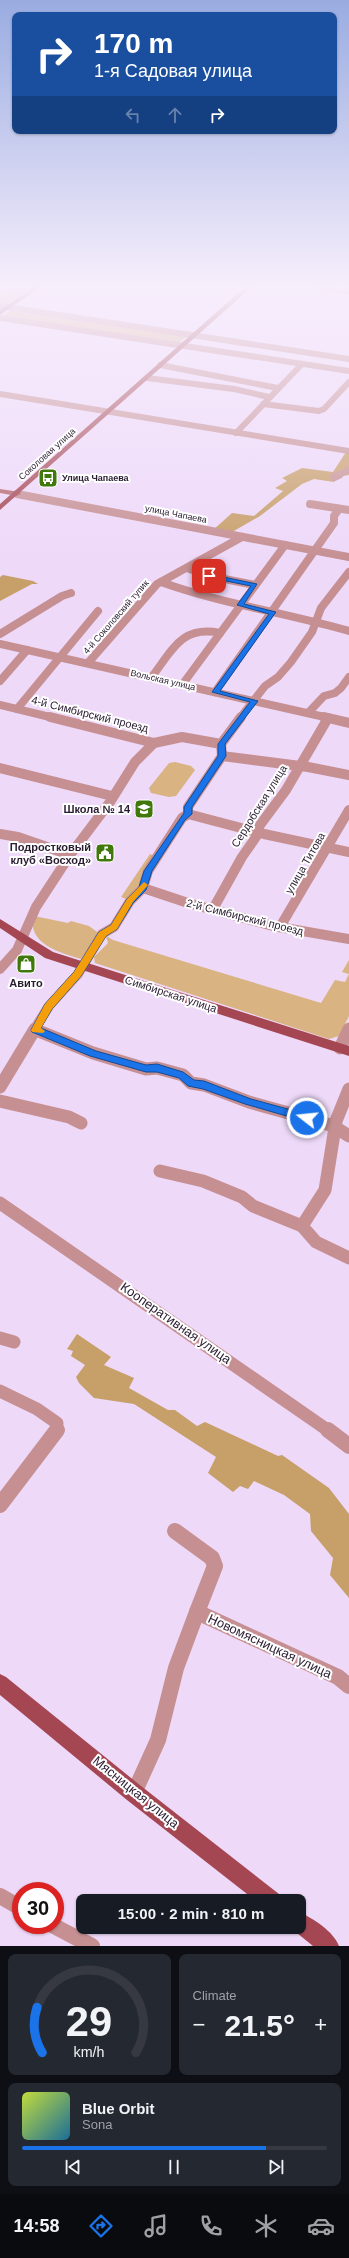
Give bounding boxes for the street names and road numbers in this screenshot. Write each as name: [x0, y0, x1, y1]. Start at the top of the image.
street label: Соколовая улица: [17, 426, 77, 482]
street label: улица Чапаева: [144, 503, 208, 525]
street label: 4-й Соколовский тупик: [81, 578, 151, 656]
street label: Вольская улица: [129, 668, 197, 692]
street label: 4-й Симбирский проезд: [30, 694, 150, 734]
street label: Сердобская улица: [229, 762, 290, 849]
street label: улица Титова: [283, 830, 328, 896]
street label: 2-й Симбирский проезд: [185, 897, 305, 937]
street label: Симбирская улица: [123, 973, 219, 1015]
street label: Кооперативная улица: [118, 1279, 235, 1367]
street label: Новомясницкая улица: [206, 1611, 335, 1682]
street label: Мясницкая улица: [90, 1753, 182, 1832]

